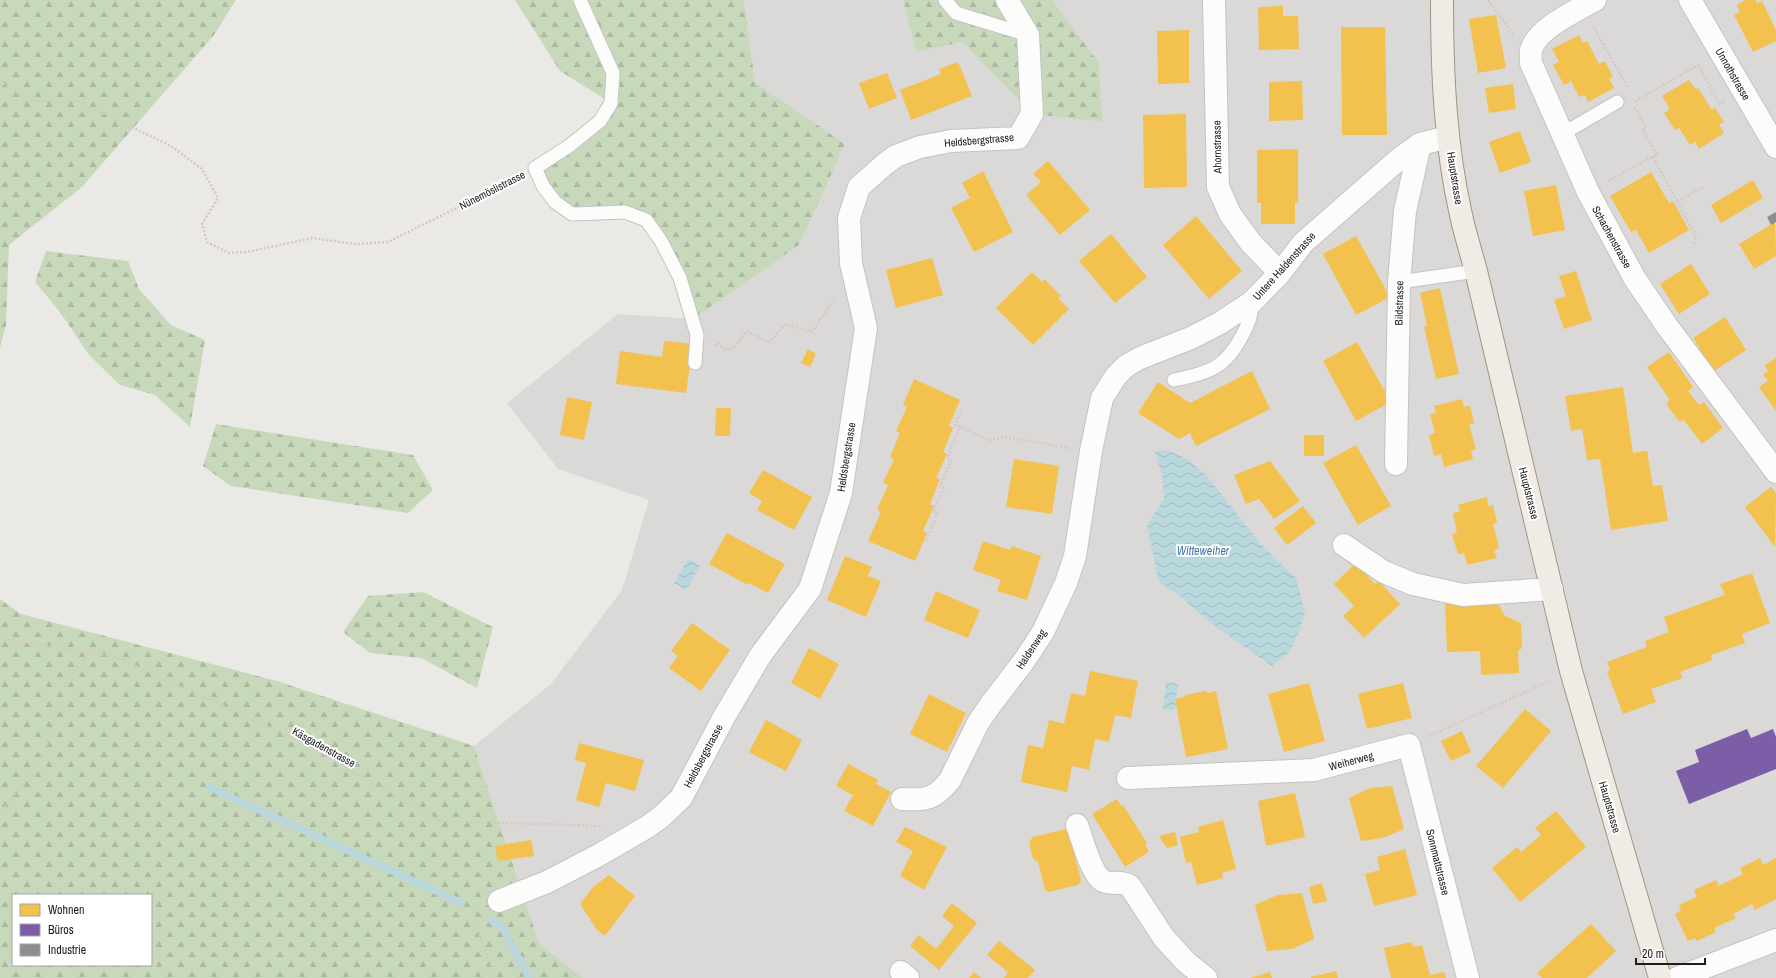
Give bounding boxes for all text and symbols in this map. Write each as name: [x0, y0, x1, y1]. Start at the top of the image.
street label: Unnothstrasse: [1712, 45, 1754, 103]
street label: Ahornstrasse: [1210, 120, 1224, 175]
street label: Heldsbergstrasse: [943, 130, 1015, 150]
street label: Hauptstrasse: [1444, 151, 1466, 205]
street label: Nünemöslistrasse: [457, 167, 527, 213]
street label: Schachenstrasse: [1589, 203, 1635, 271]
street label: Untere Haldenstrasse: [1250, 229, 1318, 303]
street label: Bildstrasse: [1392, 281, 1406, 325]
street label: Heldsbergstrasse: [834, 421, 858, 493]
street label: Hauptstrasse: [1516, 466, 1542, 520]
water label: Witteweiher: [1177, 543, 1230, 559]
street label: Haldenweg: [1013, 626, 1049, 672]
street label: Heldsbergstrasse: [680, 722, 726, 790]
street label: Käsgadenstrasse: [290, 724, 358, 770]
street label: Weiherweg: [1327, 748, 1375, 774]
street label: Hauptstrasse: [1596, 780, 1624, 834]
street label: Sonnmattstrasse: [1423, 827, 1453, 897]
legend: [12, 894, 152, 966]
text: Wohnen: [48, 902, 84, 918]
text: Büros: [48, 922, 74, 938]
scale bar: [1636, 940, 1705, 966]
text: Industrie: [48, 942, 86, 958]
text: 20 m: [1642, 946, 1664, 962]

